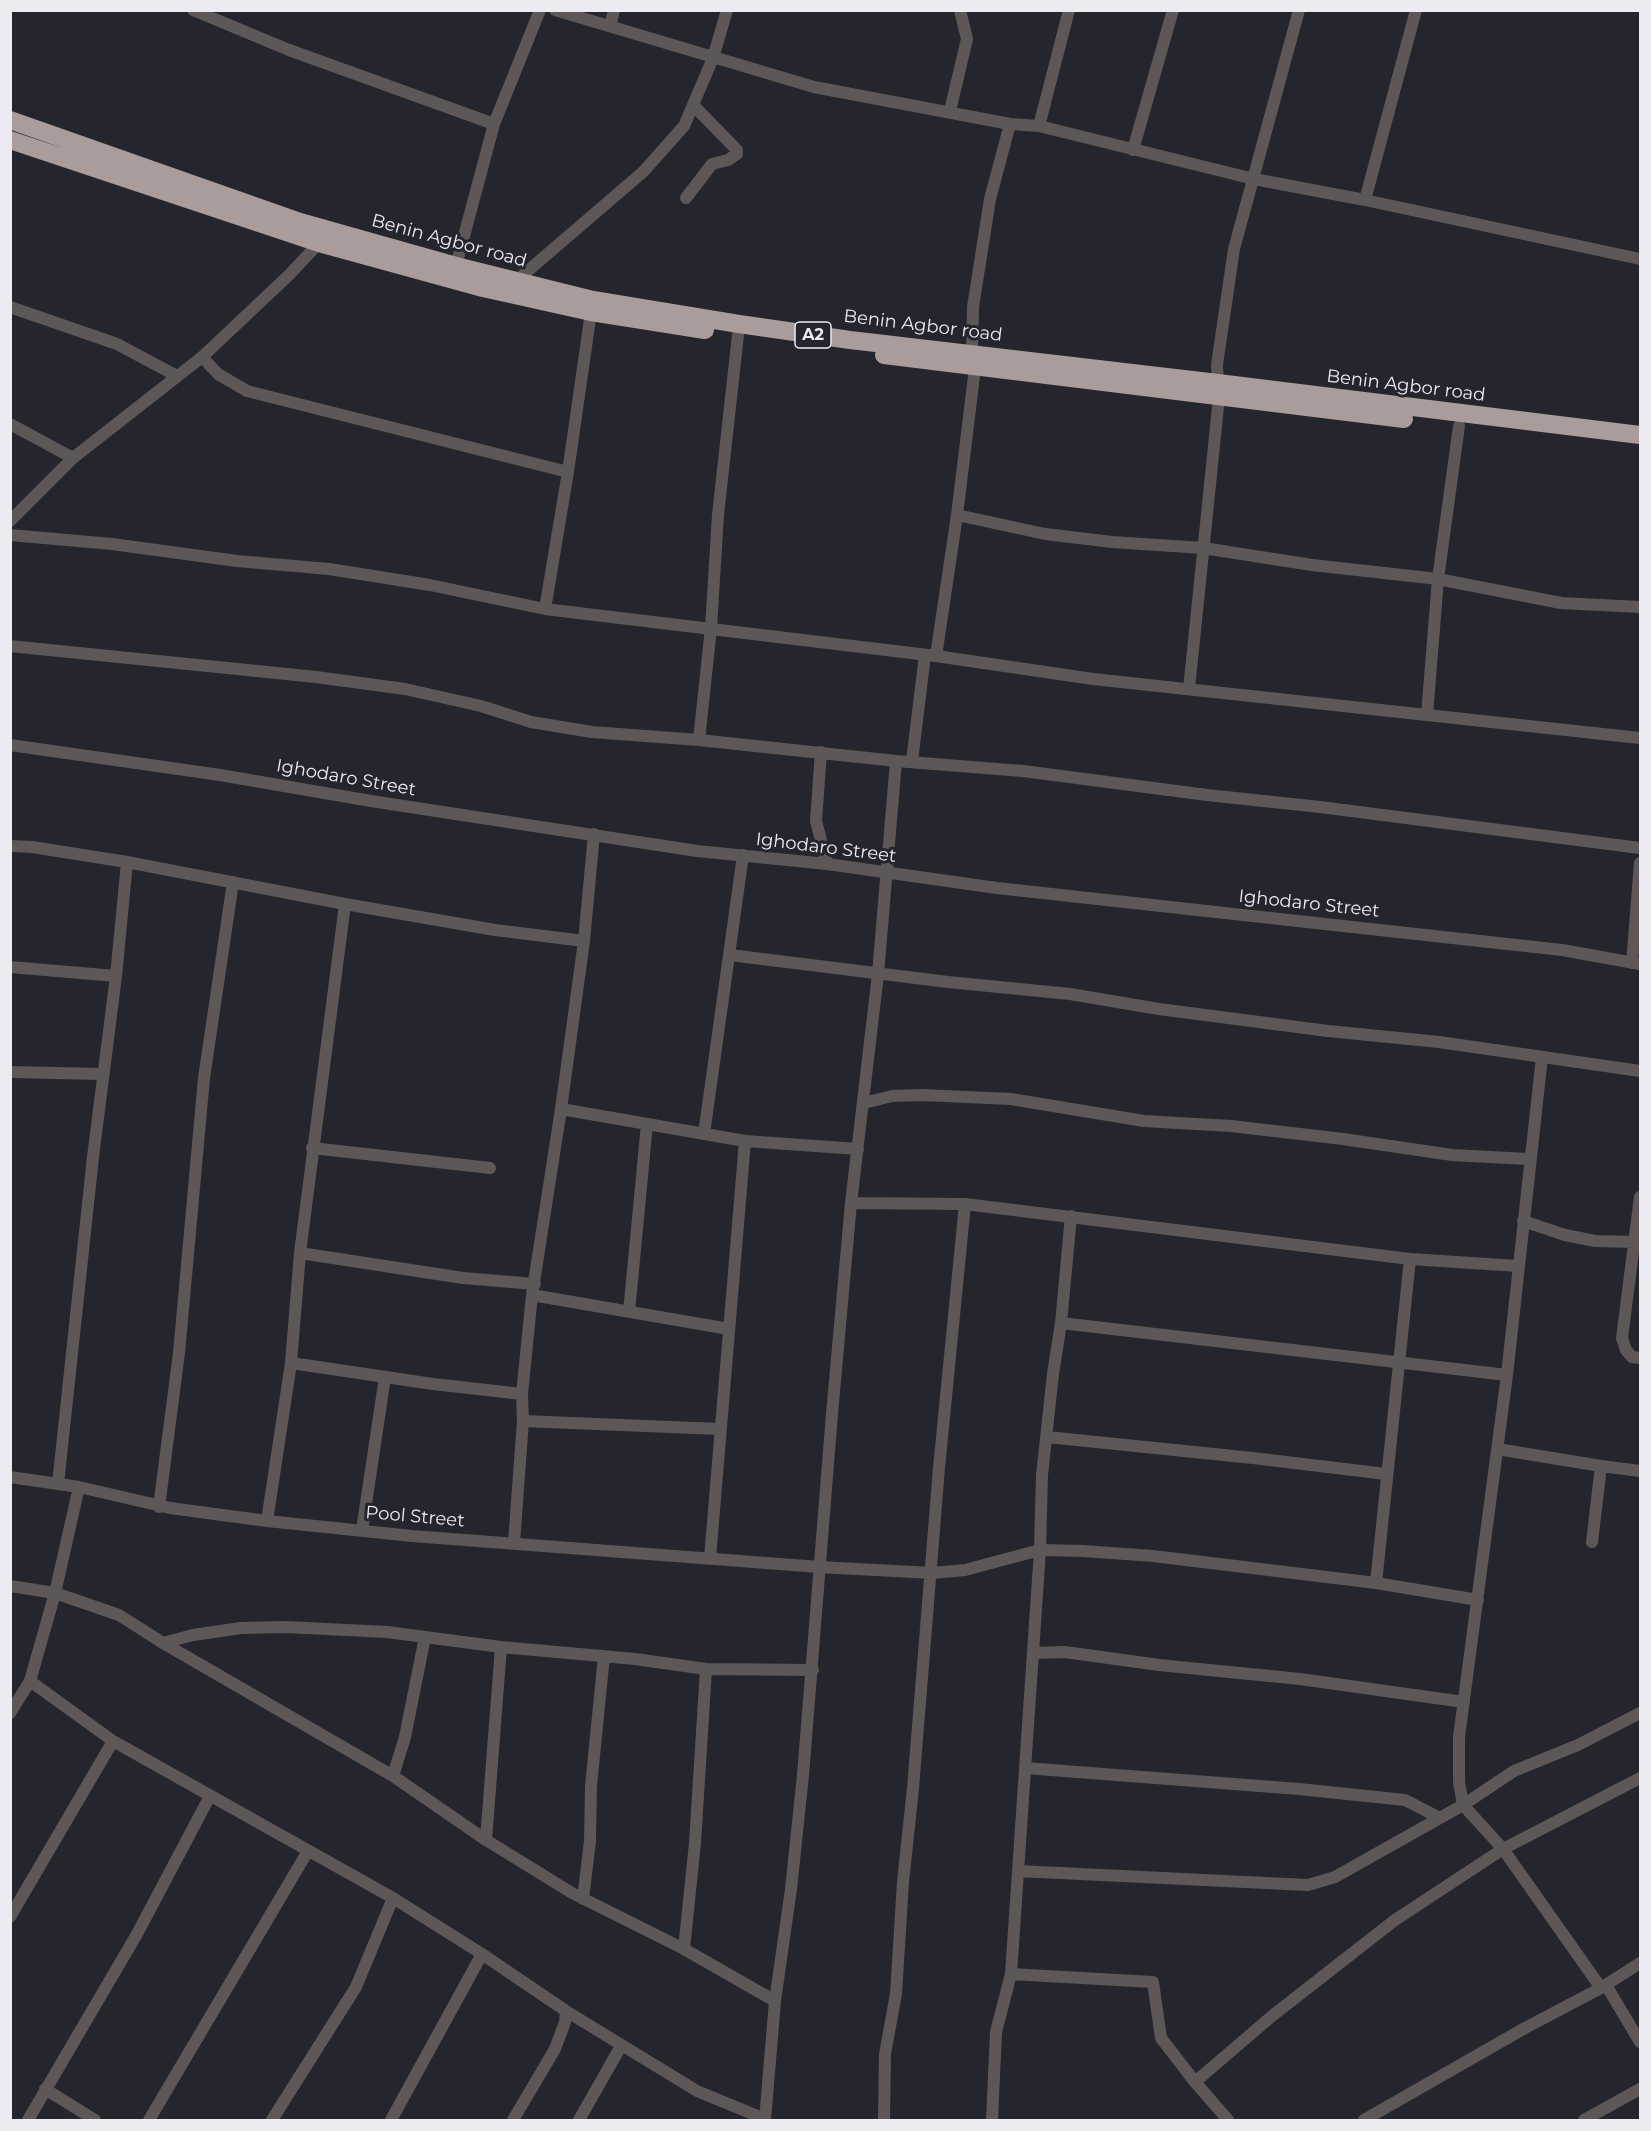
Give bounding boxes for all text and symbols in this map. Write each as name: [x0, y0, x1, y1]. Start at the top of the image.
street label: Benin Agbor road: [369, 210, 529, 272]
street label: Benin Agbor road: [842, 306, 1004, 346]
road number: A2: [795, 322, 831, 348]
street label: Benin Agbor road: [1325, 366, 1487, 406]
street label: Ighodaro Street: [274, 755, 418, 801]
street label: Ighodaro Street: [754, 829, 898, 867]
street label: Ighodaro Street: [1238, 886, 1380, 922]
street label: Pool Street: [365, 1502, 465, 1532]

